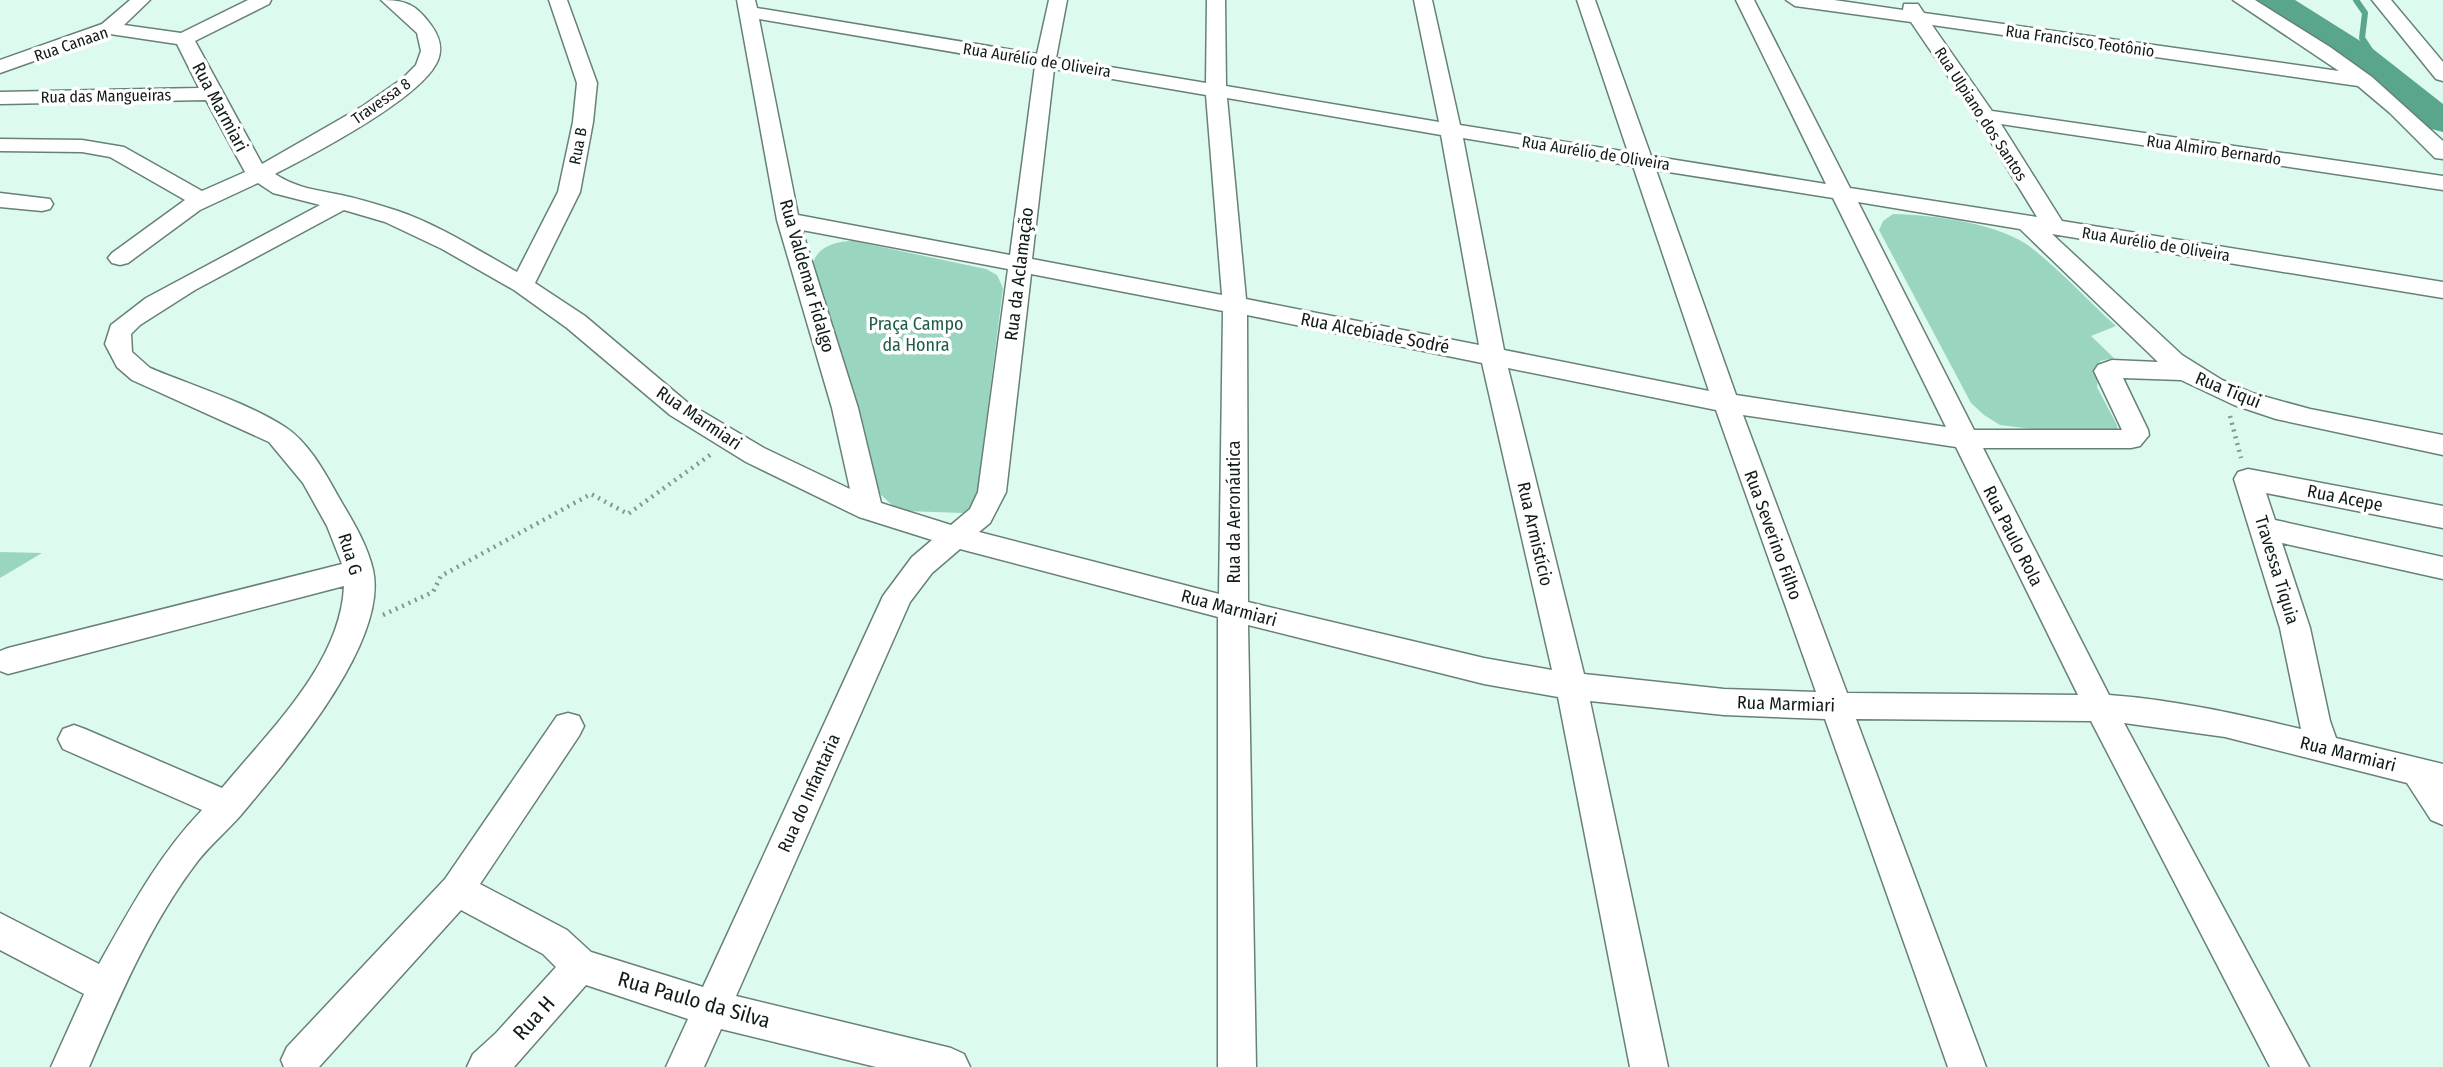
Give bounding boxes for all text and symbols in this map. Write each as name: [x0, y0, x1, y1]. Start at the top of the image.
street label: Rua Francisco Teotônio: [2004, 21, 2156, 61]
street label: Rua Canaan: [32, 22, 110, 66]
street label: Rua Aurélio de Oliveira: [962, 39, 1112, 81]
street label: Rua Ulpiano dos Santos: [1931, 44, 2031, 184]
street label: Rua Marmiari: [187, 58, 253, 156]
street label: Travessa 8: [348, 74, 414, 128]
street label: Rua das Mangueiras: [41, 85, 172, 107]
street label: Rua B: [565, 126, 591, 166]
street label: Rua Almiro Bernardo: [2146, 131, 2282, 169]
street label: Rua Aurélio de Oliveira: [1521, 132, 1671, 174]
street label: Rua Valdemar Fidalgo: [775, 197, 839, 355]
street label: Rua da Aclamação: [1000, 206, 1038, 342]
street label: Rua Aurélio de Oliveira: [2081, 223, 2231, 265]
street label: Rua Alcebíade Sodré: [1299, 308, 1451, 358]
park label: Praça Campo da Honra: [869, 313, 963, 356]
street label: Rua Tiqui: [2192, 367, 2264, 413]
street label: Rua Marmiari: [652, 381, 746, 455]
street label: Rua da Aeronáutica: [1223, 440, 1245, 584]
street label: Rua Severino Filho: [1739, 467, 1807, 603]
street label: Rua Armistício: [1512, 480, 1558, 588]
street label: Rua Acepe: [2305, 480, 2385, 516]
street label: Rua Paulo Rola: [1978, 482, 2048, 590]
street label: Travessa Tiquia: [2250, 513, 2304, 627]
street label: Rua G: [333, 530, 367, 578]
street label: Rua Marmiari: [1179, 585, 1279, 631]
street label: Rua Marmiari: [1737, 691, 1835, 717]
street label: Rua do Infantaria: [773, 730, 845, 856]
street label: Rua Marmiari: [2298, 731, 2398, 777]
street label: Rua Paulo da Silva: [615, 966, 773, 1034]
street label: Rua H: [507, 991, 561, 1045]

